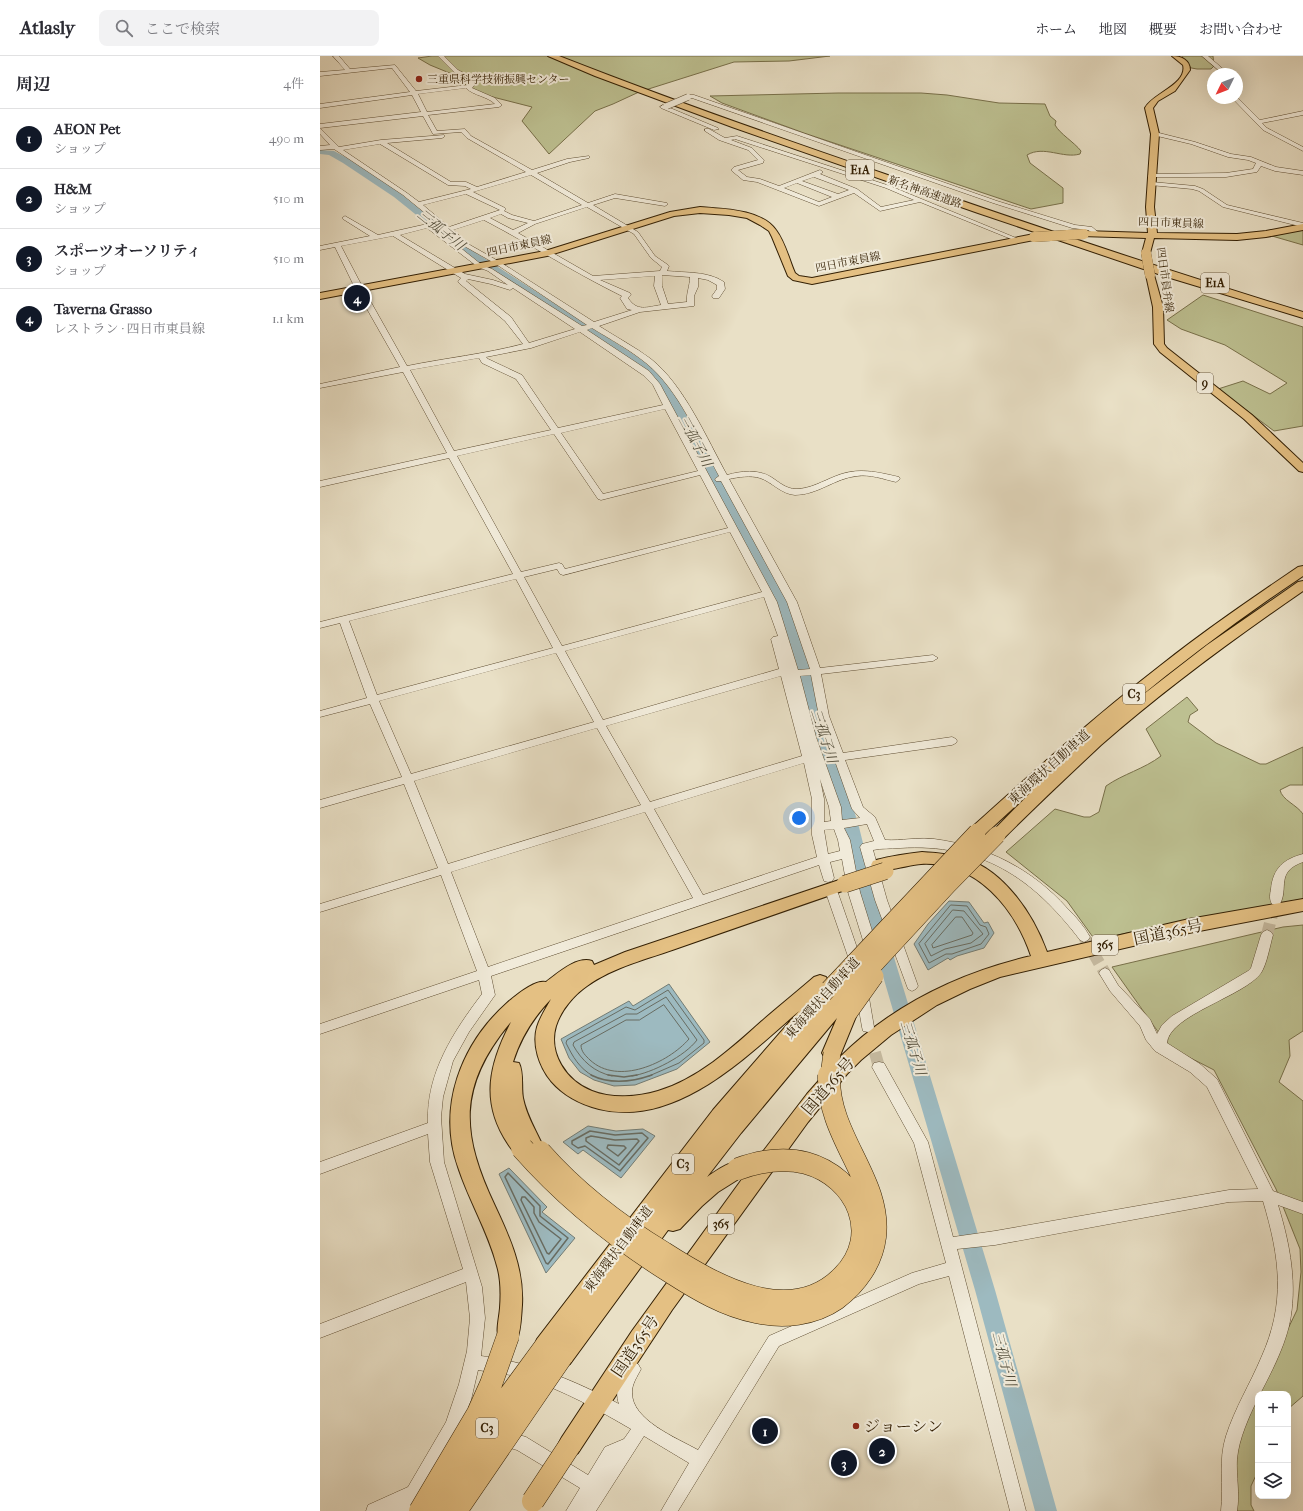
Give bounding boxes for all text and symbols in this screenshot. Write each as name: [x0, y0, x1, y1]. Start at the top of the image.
search box: [99, 10, 379, 46]
text: Atlasly: [20, 17, 75, 39]
icon: search: [113, 17, 135, 39]
text: ここで検索: [145, 20, 220, 38]
text: ホーム: [1035, 21, 1077, 38]
text: 地図: [1099, 21, 1127, 38]
text: 概要: [1149, 21, 1177, 38]
text: お問い合わせ: [1199, 21, 1283, 38]
north arrow: [1207, 68, 1243, 104]
place label: 三重県科学技術振興センター: [427, 73, 570, 86]
text: 周辺: [16, 74, 50, 94]
marker: 三重県科学技術振興センター: [414, 74, 424, 84]
text: 4件: [283, 76, 304, 91]
text: AEON Pet: [54, 120, 121, 138]
text: 1: [27, 131, 31, 146]
text: 490 m: [269, 131, 304, 146]
text: ショップ: [54, 141, 106, 156]
road number: E1A: [846, 160, 874, 180]
street label: 新名神高速道路: [886, 173, 964, 211]
text: H&M: [54, 180, 92, 198]
text: 2: [26, 191, 32, 206]
text: 510 m: [273, 191, 304, 206]
text: ショップ: [54, 201, 106, 216]
water label: 三孤子川: [414, 206, 470, 255]
street label: 四日市東員線: [1138, 215, 1204, 231]
street label: 四日市東員線: [485, 233, 553, 259]
text: スポーツオーソリティ: [54, 242, 201, 260]
street label: 四日市員弁線: [1154, 246, 1176, 314]
street label: 四日市東員線: [814, 249, 882, 275]
text: 3: [26, 251, 32, 266]
text: 510 m: [273, 251, 304, 266]
text: ショップ: [54, 263, 106, 278]
road number: E1A: [1201, 273, 1229, 293]
pin: 4: [344, 283, 370, 313]
text: Taverna Grasso: [54, 300, 152, 318]
text: 4: [25, 311, 33, 326]
text: 1.1 km: [272, 311, 304, 326]
text: レストラン · 四日市東員線: [54, 321, 205, 336]
road number: 9: [1197, 373, 1213, 393]
water label: 三孤子川: [674, 412, 717, 471]
road number: C3: [1123, 684, 1145, 704]
water label: 三孤子川: [807, 707, 841, 767]
street label: 東海環状自動車道: [1005, 727, 1093, 807]
your location: [789, 808, 809, 828]
street label: 国道365号: [1132, 915, 1204, 949]
road number: 365: [1092, 935, 1118, 955]
street label: 東海環状自動車道: [782, 954, 862, 1042]
water label: 三孤子川: [897, 1019, 930, 1079]
street label: 国道365号: [798, 1053, 858, 1119]
road number: C3: [672, 1154, 694, 1174]
street label: 東海環状自動車道: [581, 1203, 655, 1295]
road number: 365: [708, 1214, 734, 1234]
street label: 国道365号: [608, 1312, 662, 1380]
water label: 三孤子川: [989, 1330, 1020, 1390]
map controls: [1255, 1391, 1291, 1499]
button: +: [1255, 1391, 1291, 1427]
pin: 1: [752, 1416, 778, 1446]
place label: ジョーシン: [864, 1417, 943, 1436]
road number: C3: [476, 1418, 498, 1438]
marker: ジョーシン: [851, 1421, 861, 1431]
button: −: [1255, 1427, 1291, 1463]
pin: 2: [869, 1436, 895, 1466]
pin: 3: [831, 1448, 857, 1478]
button: layers: [1255, 1463, 1291, 1499]

